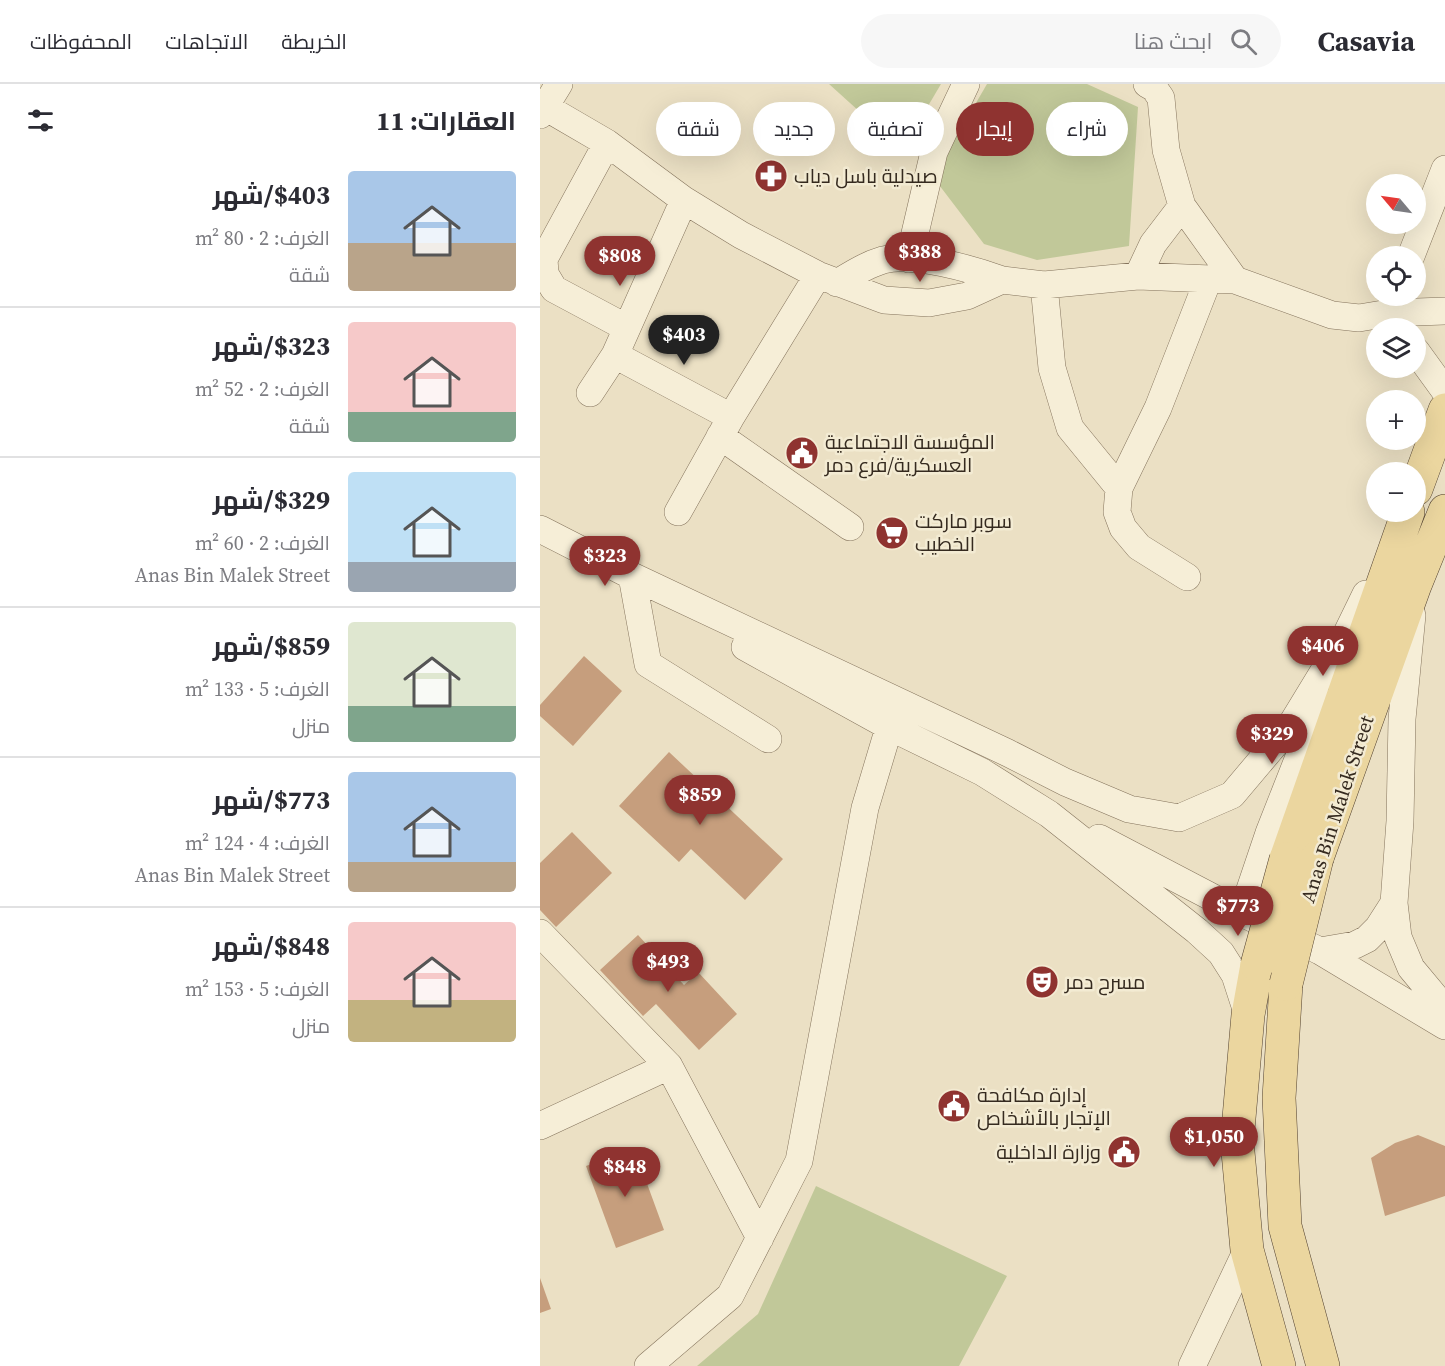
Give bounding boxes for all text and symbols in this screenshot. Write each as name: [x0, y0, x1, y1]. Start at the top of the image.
search box: [861, 14, 1281, 68]
text: Casavia: [1317, 22, 1415, 60]
icon: search: [1227, 25, 1260, 58]
text: ابحث هنا: [1134, 26, 1212, 56]
text: المحفوظات: [30, 27, 132, 56]
text: الاتجاهات: [165, 27, 248, 56]
text: الخريطة: [281, 27, 347, 56]
chip: شقة: [656, 102, 741, 156]
chip: جديد: [753, 102, 835, 156]
chip: تصفية: [847, 102, 944, 156]
chip: إيجار: [956, 102, 1034, 156]
chip: شراء: [1046, 102, 1128, 156]
text: العقارات: 11: [376, 103, 516, 139]
icon: filters: [24, 104, 57, 137]
pharmacy icon: صيدلية باسل دياب: [753, 158, 789, 194]
place label: صيدلية باسل دياب: [794, 162, 938, 190]
north arrow: [1366, 174, 1426, 234]
map controls: [1366, 174, 1426, 522]
text: $403/شهر: [213, 177, 330, 213]
icon: home: [396, 195, 468, 267]
text: الغرف: 2 · 80 m²: [195, 224, 330, 252]
pin: $388: [884, 232, 956, 283]
pin: $808: [584, 236, 656, 287]
text: $388: [898, 237, 942, 265]
text: $808: [598, 241, 642, 269]
button: locate: [1366, 246, 1426, 306]
text: شقة: [289, 261, 330, 289]
pin: $403: [648, 315, 720, 366]
button: layers: [1366, 318, 1426, 378]
text: $403: [662, 320, 706, 348]
text: $323/شهر: [213, 328, 330, 364]
icon: home: [396, 346, 468, 418]
text: الغرف: 2 · 52 m²: [195, 375, 330, 403]
button: +: [1366, 390, 1426, 450]
text: شقة: [289, 412, 330, 440]
place label: المؤسسة الاجتماعية العسكرية/فرع دمر: [824, 428, 995, 479]
public building icon: المؤسسة الاجتماعية العسكرية/فرع دمر: [784, 435, 820, 471]
button: −: [1366, 462, 1426, 522]
text: $329/شهر: [213, 482, 330, 518]
icon: home: [396, 496, 468, 568]
place label: سوبر ماركت الخطيب: [915, 507, 1012, 558]
supermarket icon: سوبر ماركت الخطيب: [874, 515, 910, 551]
text: الغرف: 2 · 60 m²: [195, 529, 330, 557]
pin: $323: [569, 536, 641, 587]
text: $323: [583, 541, 627, 569]
text: Anas Bin Malek Street: [135, 561, 330, 589]
pin: $406: [1287, 626, 1359, 677]
text: $859/شهر: [213, 628, 330, 664]
text: $406: [1301, 631, 1345, 659]
icon: home: [396, 646, 468, 718]
text: الغرف: 5 · 133 m²: [185, 675, 330, 703]
street label: Anas Bin Malek Street: [1294, 711, 1381, 906]
text: منزل: [292, 712, 330, 740]
pin: $329: [1236, 714, 1308, 765]
text: $329: [1250, 719, 1294, 747]
pin: $859: [664, 775, 736, 826]
text: $859: [678, 780, 722, 808]
text: $773/شهر: [213, 782, 330, 818]
icon: home: [396, 796, 468, 868]
text: الغرف: 4 · 124 m²: [185, 829, 330, 857]
text: Anas Bin Malek Street: [135, 861, 330, 889]
pin: $773: [1202, 886, 1274, 937]
text: $773: [1216, 891, 1260, 919]
text: $848/شهر: [213, 928, 330, 964]
pin: $493: [632, 942, 704, 993]
icon: home: [396, 946, 468, 1018]
text: $493: [646, 947, 690, 975]
theatre icon: مسرح دمر: [1024, 964, 1060, 1000]
place label: مسرح دمر: [1064, 968, 1145, 996]
text: الغرف: 5 · 153 m²: [185, 975, 330, 1003]
text: منزل: [292, 1012, 330, 1040]
place label: إدارة مكافحة الإتجار بالأشخاص: [977, 1081, 1111, 1132]
public building icon: إدارة مكافحة الإتجار بالأشخاص: [936, 1088, 972, 1124]
pin: $1,050: [1165, 1117, 1263, 1168]
text: $1,050: [1184, 1122, 1244, 1150]
public building icon: وزارة الداخلية: [1106, 1134, 1142, 1170]
place label: وزارة الداخلية: [996, 1138, 1101, 1166]
pin: $848: [589, 1147, 661, 1198]
text: $848: [603, 1152, 647, 1180]

